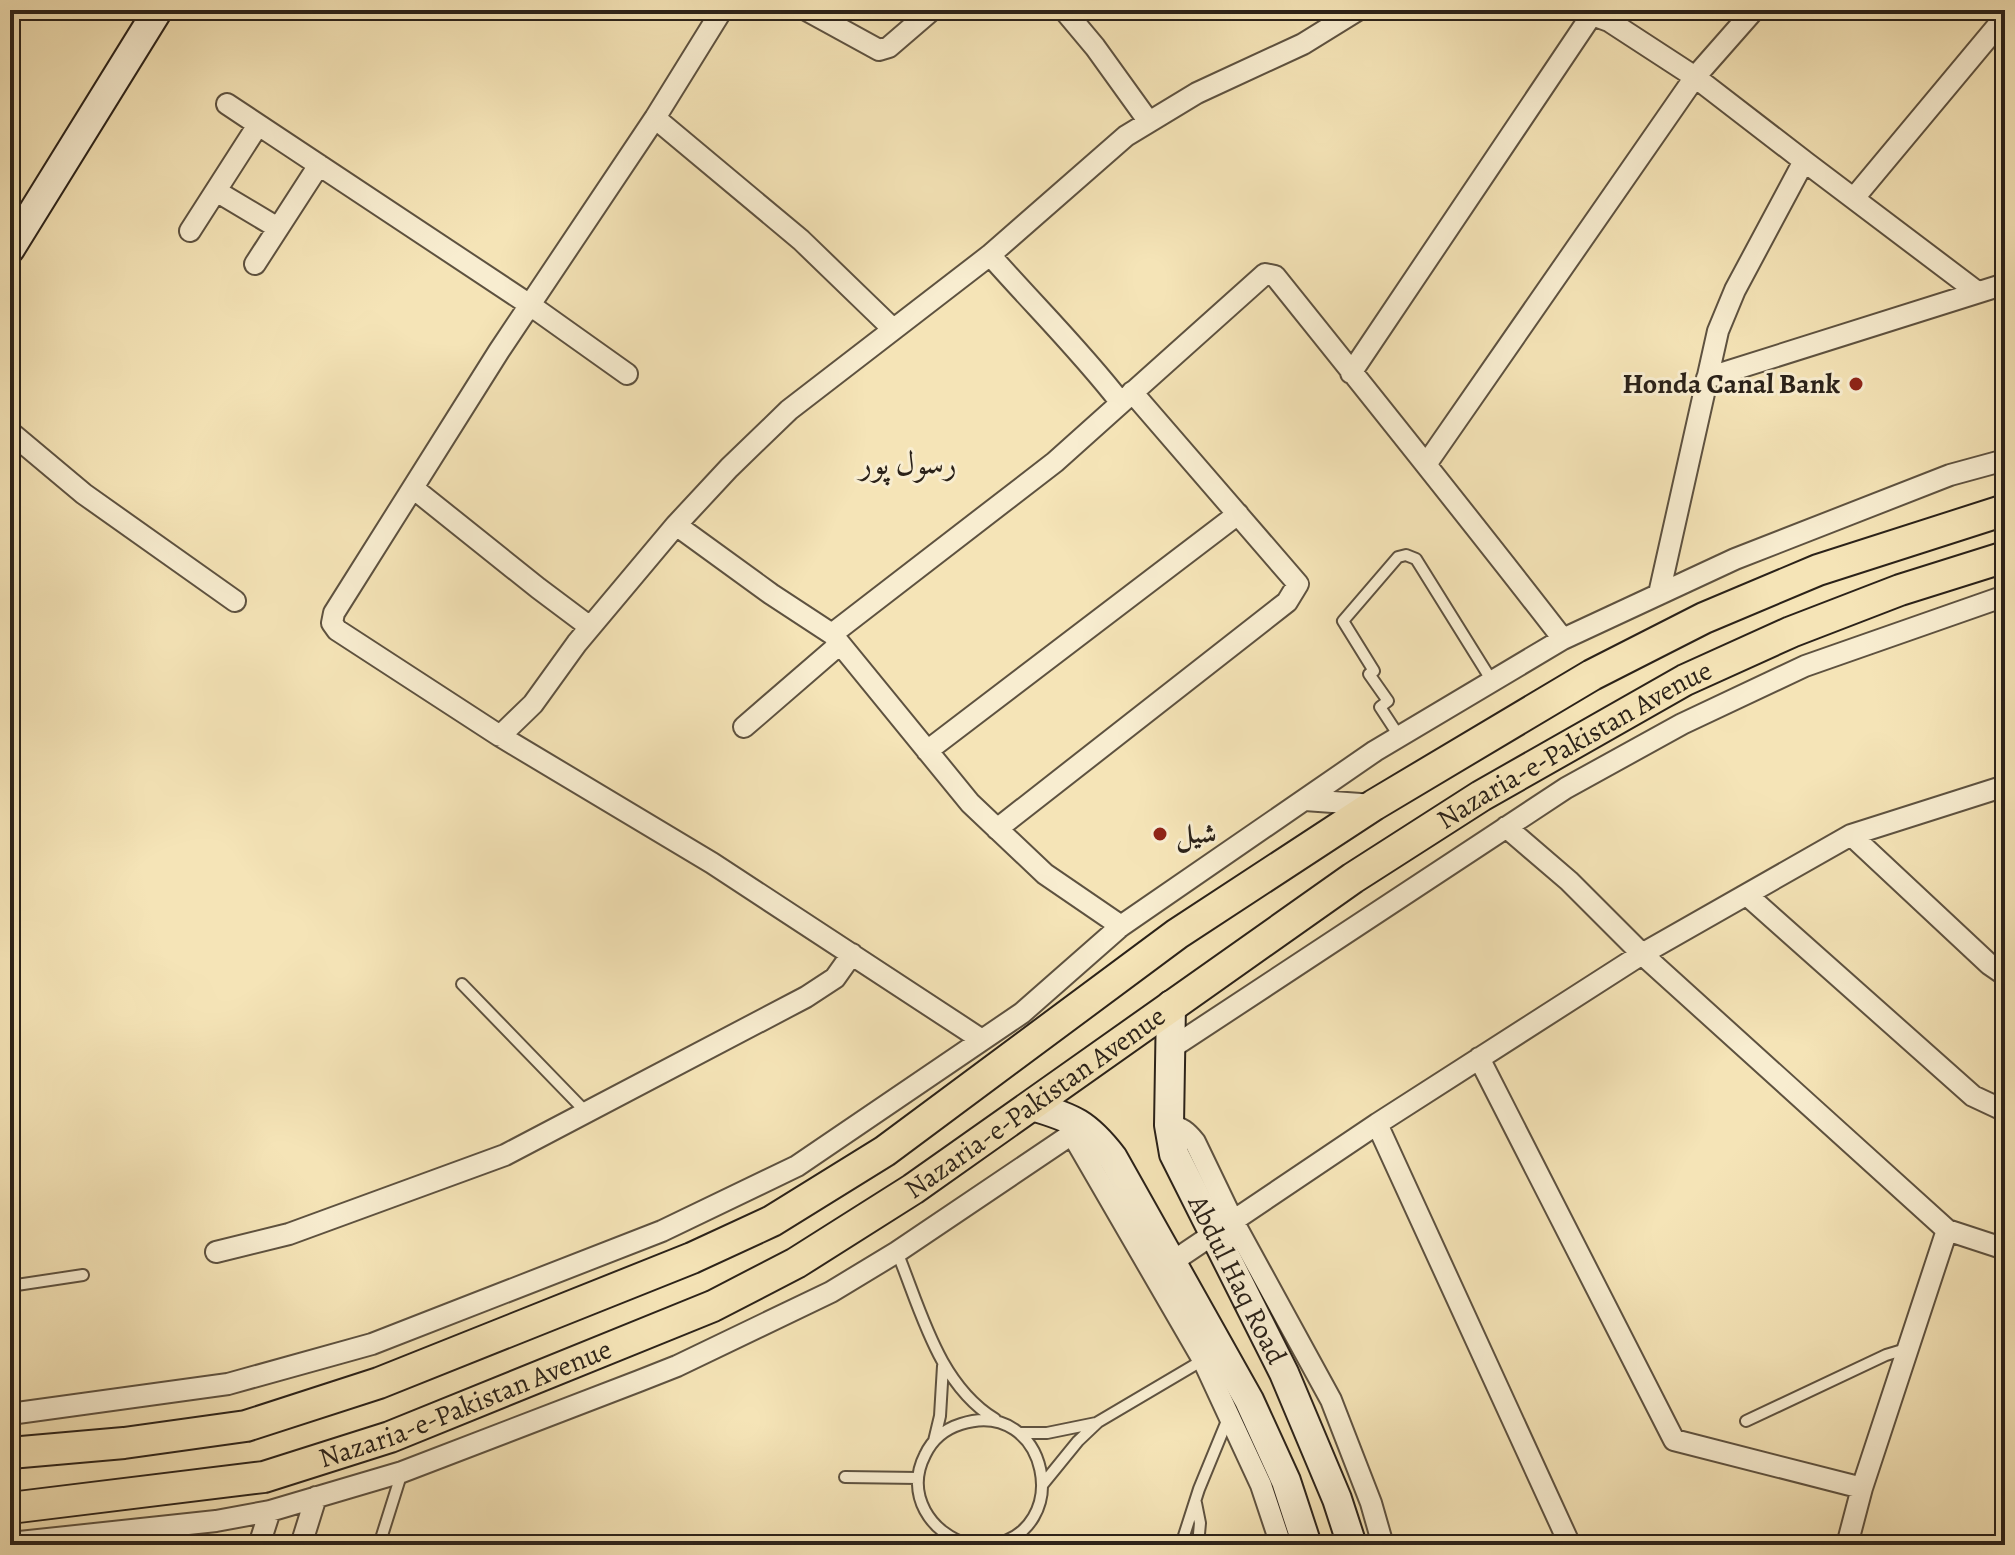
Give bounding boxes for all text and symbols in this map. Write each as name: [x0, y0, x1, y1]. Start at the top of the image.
place label: Honda Canal Bank: [1622, 365, 1841, 403]
marker: Honda Canal Bank: [1847, 375, 1865, 393]
district label: رسول پور: [856, 441, 957, 486]
street label: Nazaria-e-Pakistan Avenue: [1430, 651, 1718, 838]
place label: شیل: [1176, 815, 1217, 853]
marker: شیل: [1151, 825, 1169, 843]
street label: Nazaria-e-Pakistan Avenue: [897, 997, 1173, 1208]
street label: Abdul Haq Road: [1178, 1188, 1296, 1371]
street label: Nazaria-e-Pakistan Avenue: [314, 1330, 617, 1477]

